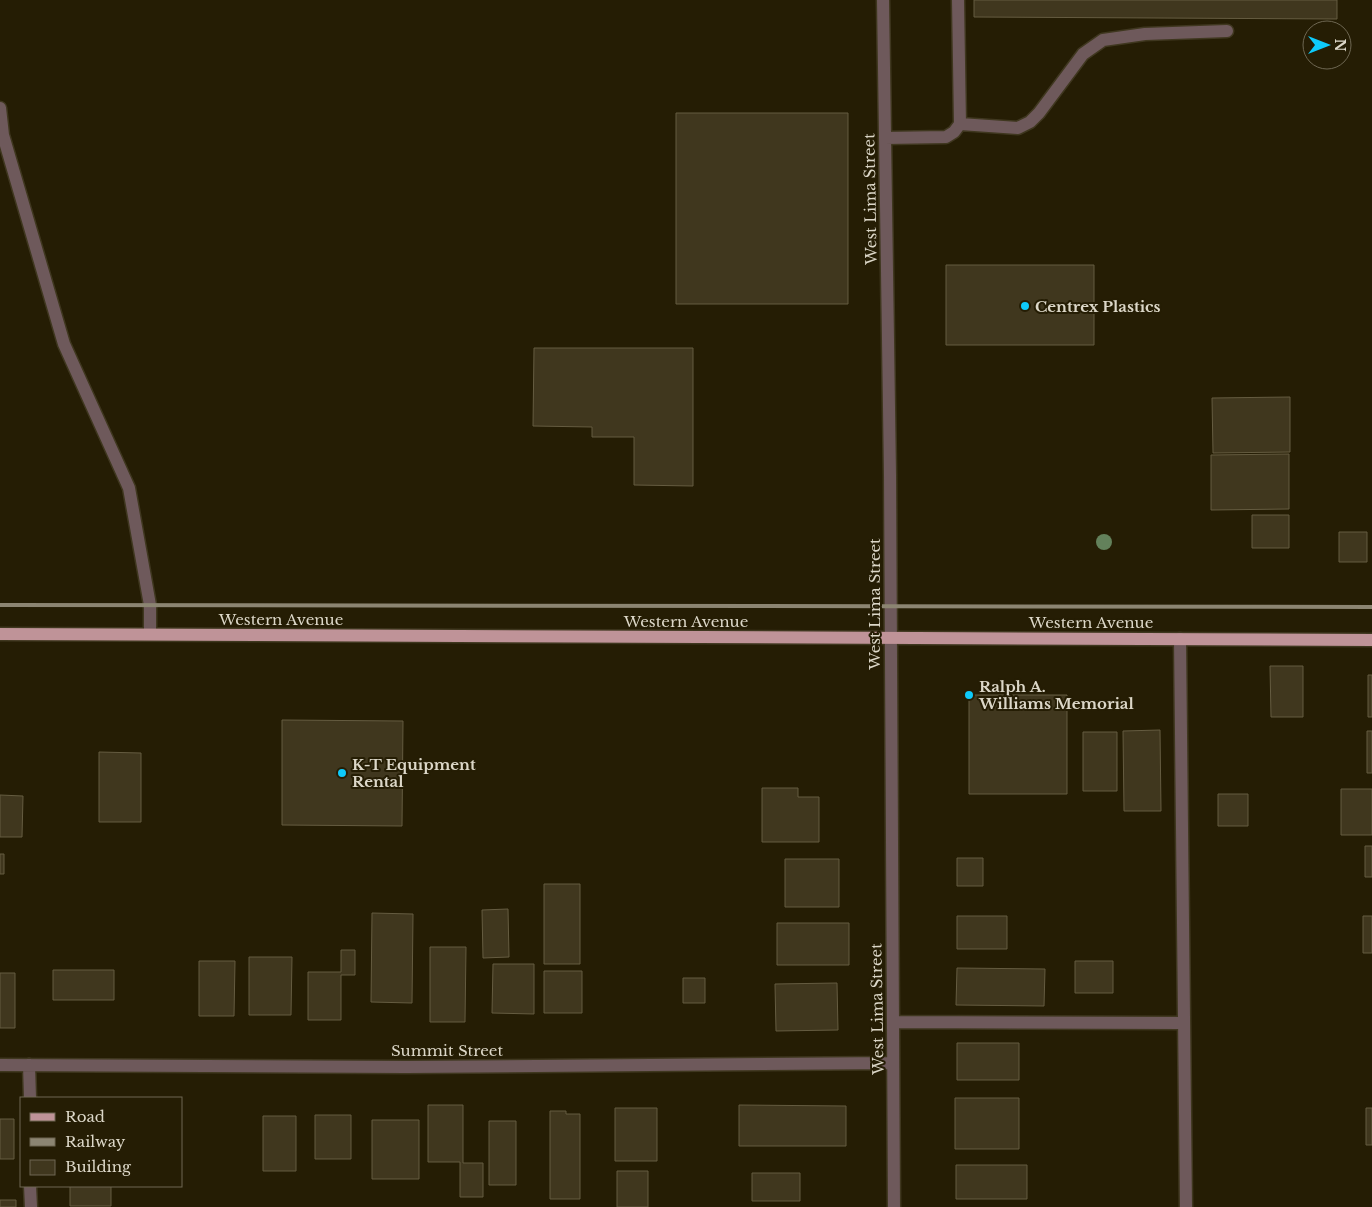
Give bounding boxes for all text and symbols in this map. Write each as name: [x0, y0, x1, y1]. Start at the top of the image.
north arrow: [1302, 20, 1352, 70]
text: N: [1331, 38, 1349, 52]
street label: West Lima Street: [859, 133, 881, 266]
place label: Centrex Plastics: [1035, 297, 1161, 316]
marker: Centrex Plastics: [1019, 300, 1031, 312]
street label: West Lima Street: [865, 538, 884, 671]
street label: Western Avenue: [218, 610, 343, 629]
street label: Western Avenue: [623, 612, 748, 631]
street label: Western Avenue: [1028, 613, 1153, 632]
place label: Ralph A. Williams Memorial: [978, 677, 1134, 713]
marker: Ralph A. Williams Memorial: [963, 689, 975, 701]
place label: K-T Equipment Rental: [352, 755, 476, 791]
marker: K-T Equipment Rental: [336, 767, 348, 779]
street label: West Lima Street: [866, 943, 888, 1076]
street label: Summit Street: [391, 1041, 503, 1060]
legend: [20, 1097, 182, 1187]
text: Road: [65, 1107, 105, 1126]
text: Railway: [65, 1132, 126, 1151]
text: Building: [65, 1157, 132, 1176]

